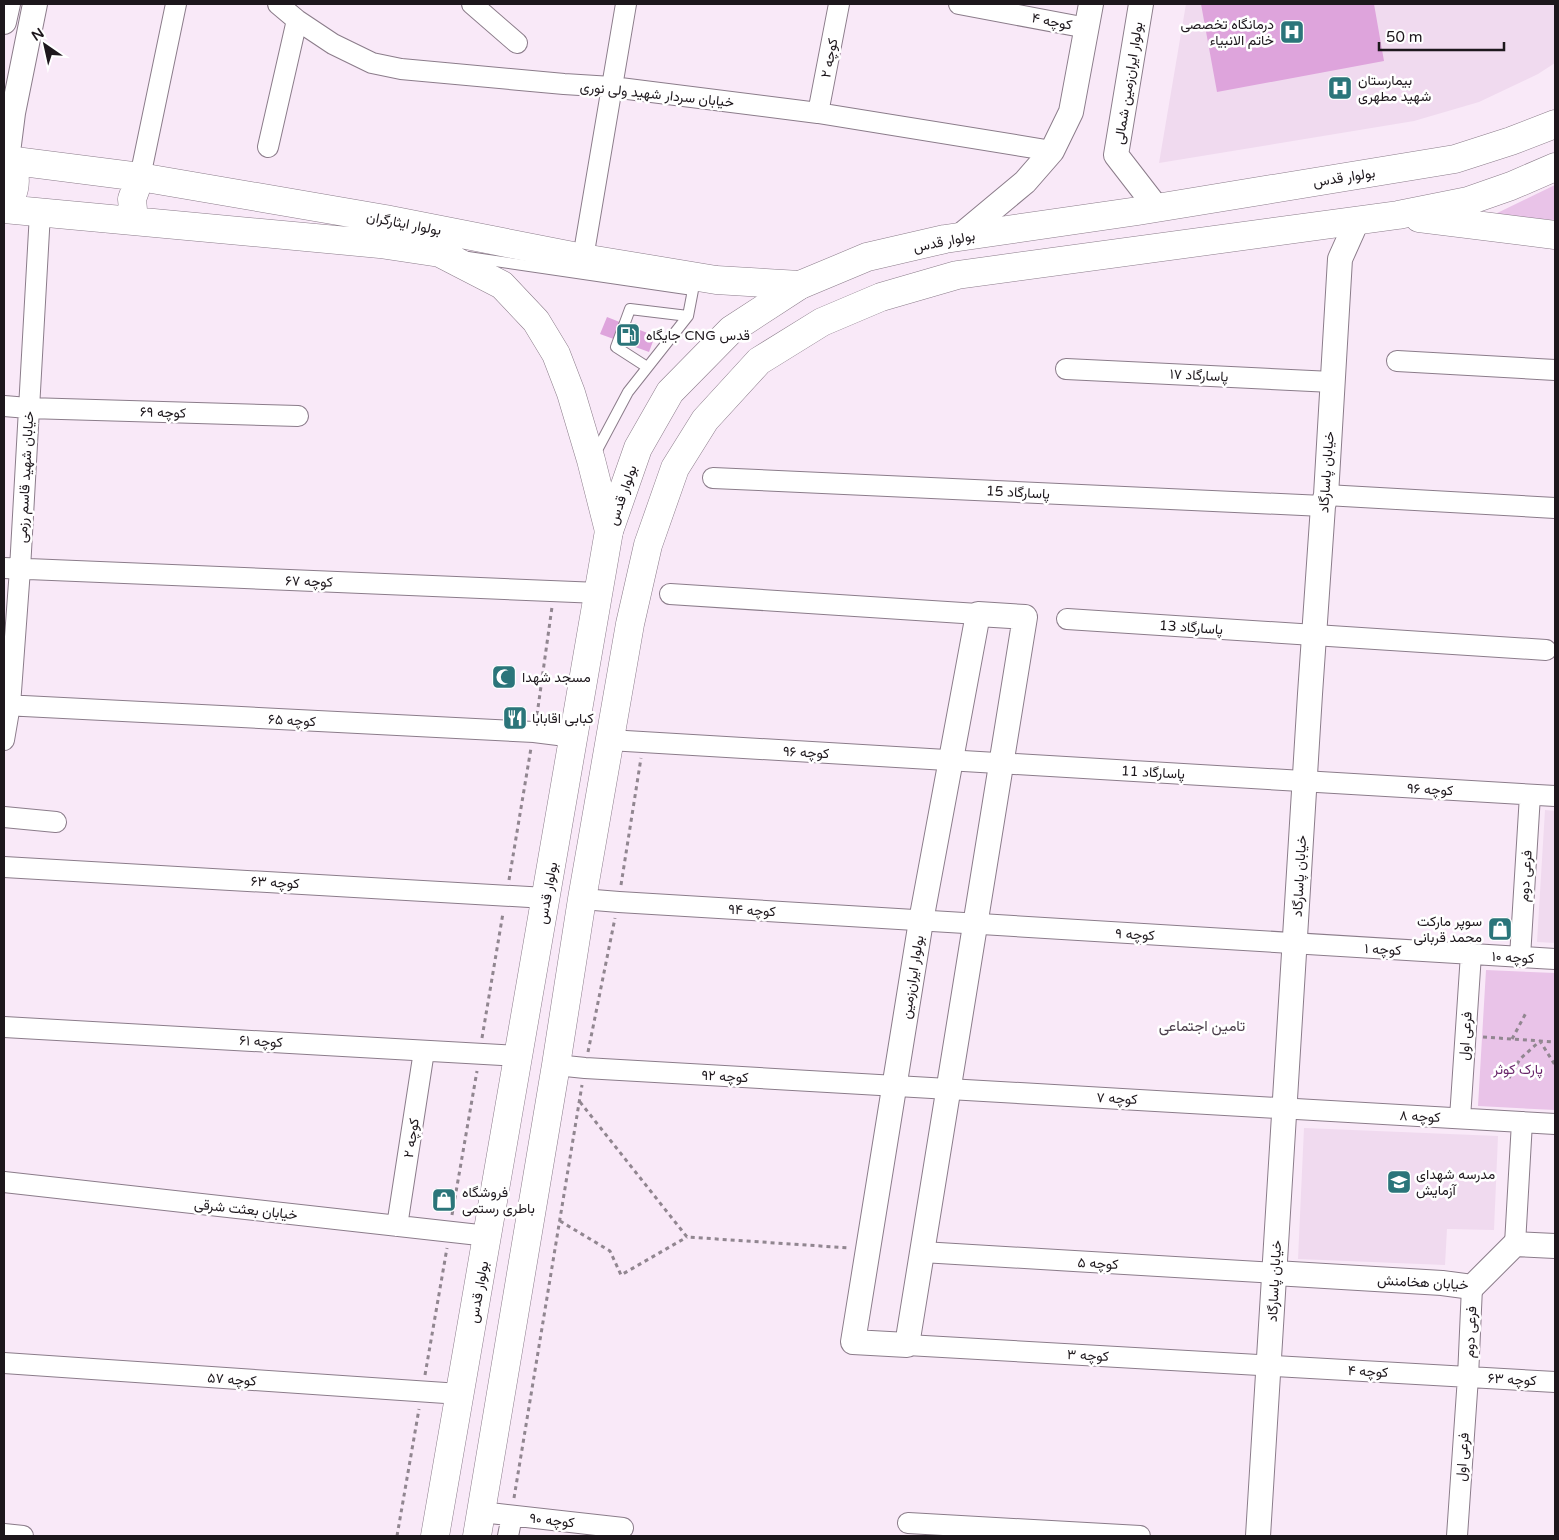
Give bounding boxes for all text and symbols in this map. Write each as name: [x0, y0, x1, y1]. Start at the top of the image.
street label: کوچه ۴: [1030, 9, 1074, 35]
place label: درمانگاه تخصصی خاتم الانبیاء: [1181, 16, 1274, 49]
hospital icon: درمانگاه تخصصی خاتم الانبیاء: [1279, 19, 1305, 45]
north arrow: [20, 20, 70, 70]
scale bar: [1379, 20, 1504, 52]
street label: بولوار ایران‌زمین شمالی: [1110, 21, 1147, 146]
text: N: [29, 24, 47, 45]
text: 50 m: [1386, 28, 1423, 46]
street label: کوچه ۲: [817, 37, 843, 80]
place label: بیمارستان شهید مطهری: [1358, 72, 1431, 105]
hospital icon: بیمارستان شهید مطهری: [1327, 75, 1353, 101]
street label: خیابان سردار شهید ولی نوری: [579, 78, 735, 111]
street label: بولوار قدس: [1312, 164, 1376, 191]
street label: بولوار ایثارگران: [365, 208, 443, 239]
street label: بولوار قدس: [912, 227, 976, 256]
fuel station icon: جایگاه CNG قدس: [615, 322, 641, 348]
place label: جایگاه CNG قدس: [646, 327, 750, 344]
street label: پاسارگاد ۱۷: [1169, 365, 1229, 387]
street label: کوچه ۶۹: [140, 403, 186, 423]
street label: خیابان شهید قاسم رزمی: [14, 411, 37, 543]
street label: خیابان پاسارگاد: [1315, 431, 1339, 514]
street label: بولوار قدس: [604, 463, 641, 528]
street label: پاسارگاد 15: [985, 482, 1050, 504]
street label: کوچه ۶۷: [285, 572, 333, 592]
street label: پاسارگاد 13: [1158, 617, 1224, 639]
mosque icon: مسجد شهدا: [491, 664, 517, 690]
place label: مسجد شهدا: [522, 669, 591, 686]
restaurant icon: کبابی اقابابا: [502, 705, 528, 731]
place label: کبابی اقابابا: [532, 710, 594, 727]
street label: کوچه ۶۵: [268, 711, 316, 731]
street label: کوچه ۹۶: [782, 743, 830, 763]
street label: پاسارگاد 11: [1120, 762, 1185, 784]
street label: کوچه ۹۶: [1406, 780, 1454, 800]
street label: خیابان پاسارگاد: [1289, 835, 1311, 917]
street label: فرعی دوم: [1515, 850, 1536, 903]
street label: بولوار قدس: [534, 861, 561, 925]
street label: کوچه ۶۳: [250, 873, 300, 893]
street label: کوچه ۹۴: [728, 901, 776, 921]
place label: سوپر مارکت محمد قربانی: [1414, 913, 1482, 946]
shop icon: سوپر مارکت محمد قربانی: [1487, 916, 1513, 942]
street label: کوچه ۹: [1115, 925, 1155, 945]
street label: بولوار ایران‌زمین: [897, 934, 927, 1020]
street label: کوچه ۱: [1364, 940, 1402, 960]
street label: کوچه ۱۰: [1491, 948, 1535, 968]
street label: فرعی اول: [1455, 1011, 1477, 1061]
district label: تامین اجتماعی: [1159, 1017, 1245, 1036]
street label: کوچه ۶۱: [239, 1032, 283, 1052]
park label: پارک کوثر: [1492, 1061, 1543, 1079]
street label: کوچه ۹۲: [701, 1067, 749, 1087]
street label: کوچه ۷: [1096, 1089, 1138, 1109]
street label: کوچه ۸: [1399, 1107, 1441, 1127]
street label: کوچه ۲: [400, 1117, 424, 1159]
place label: مدرسه شهدای آزمایش: [1416, 1166, 1495, 1199]
school or university icon: مدرسه شهدای آزمایش: [1386, 1169, 1412, 1195]
place label: فروشگاه باطری رستمی: [462, 1184, 535, 1217]
shop icon: فروشگاه باطری رستمی: [431, 1187, 457, 1213]
street label: خیابان بعثت شرقی: [193, 1196, 298, 1223]
street label: خیابان پاسارگاد: [1264, 1240, 1286, 1322]
street label: کوچه ۵: [1077, 1254, 1119, 1274]
street label: بولوار قدس: [465, 1260, 492, 1324]
street label: خیابان هخامنش: [1377, 1272, 1469, 1293]
street label: فرعی دوم: [1461, 1306, 1480, 1358]
street label: کوچه ۳: [1067, 1346, 1109, 1366]
street label: کوچه ۴: [1347, 1362, 1389, 1382]
street label: کوچه ۵۷: [207, 1369, 257, 1391]
street label: کوچه ۶۳: [1487, 1370, 1537, 1390]
street label: فرعی اول: [1452, 1432, 1474, 1482]
street label: کوچه ۹۰: [528, 1510, 575, 1532]

